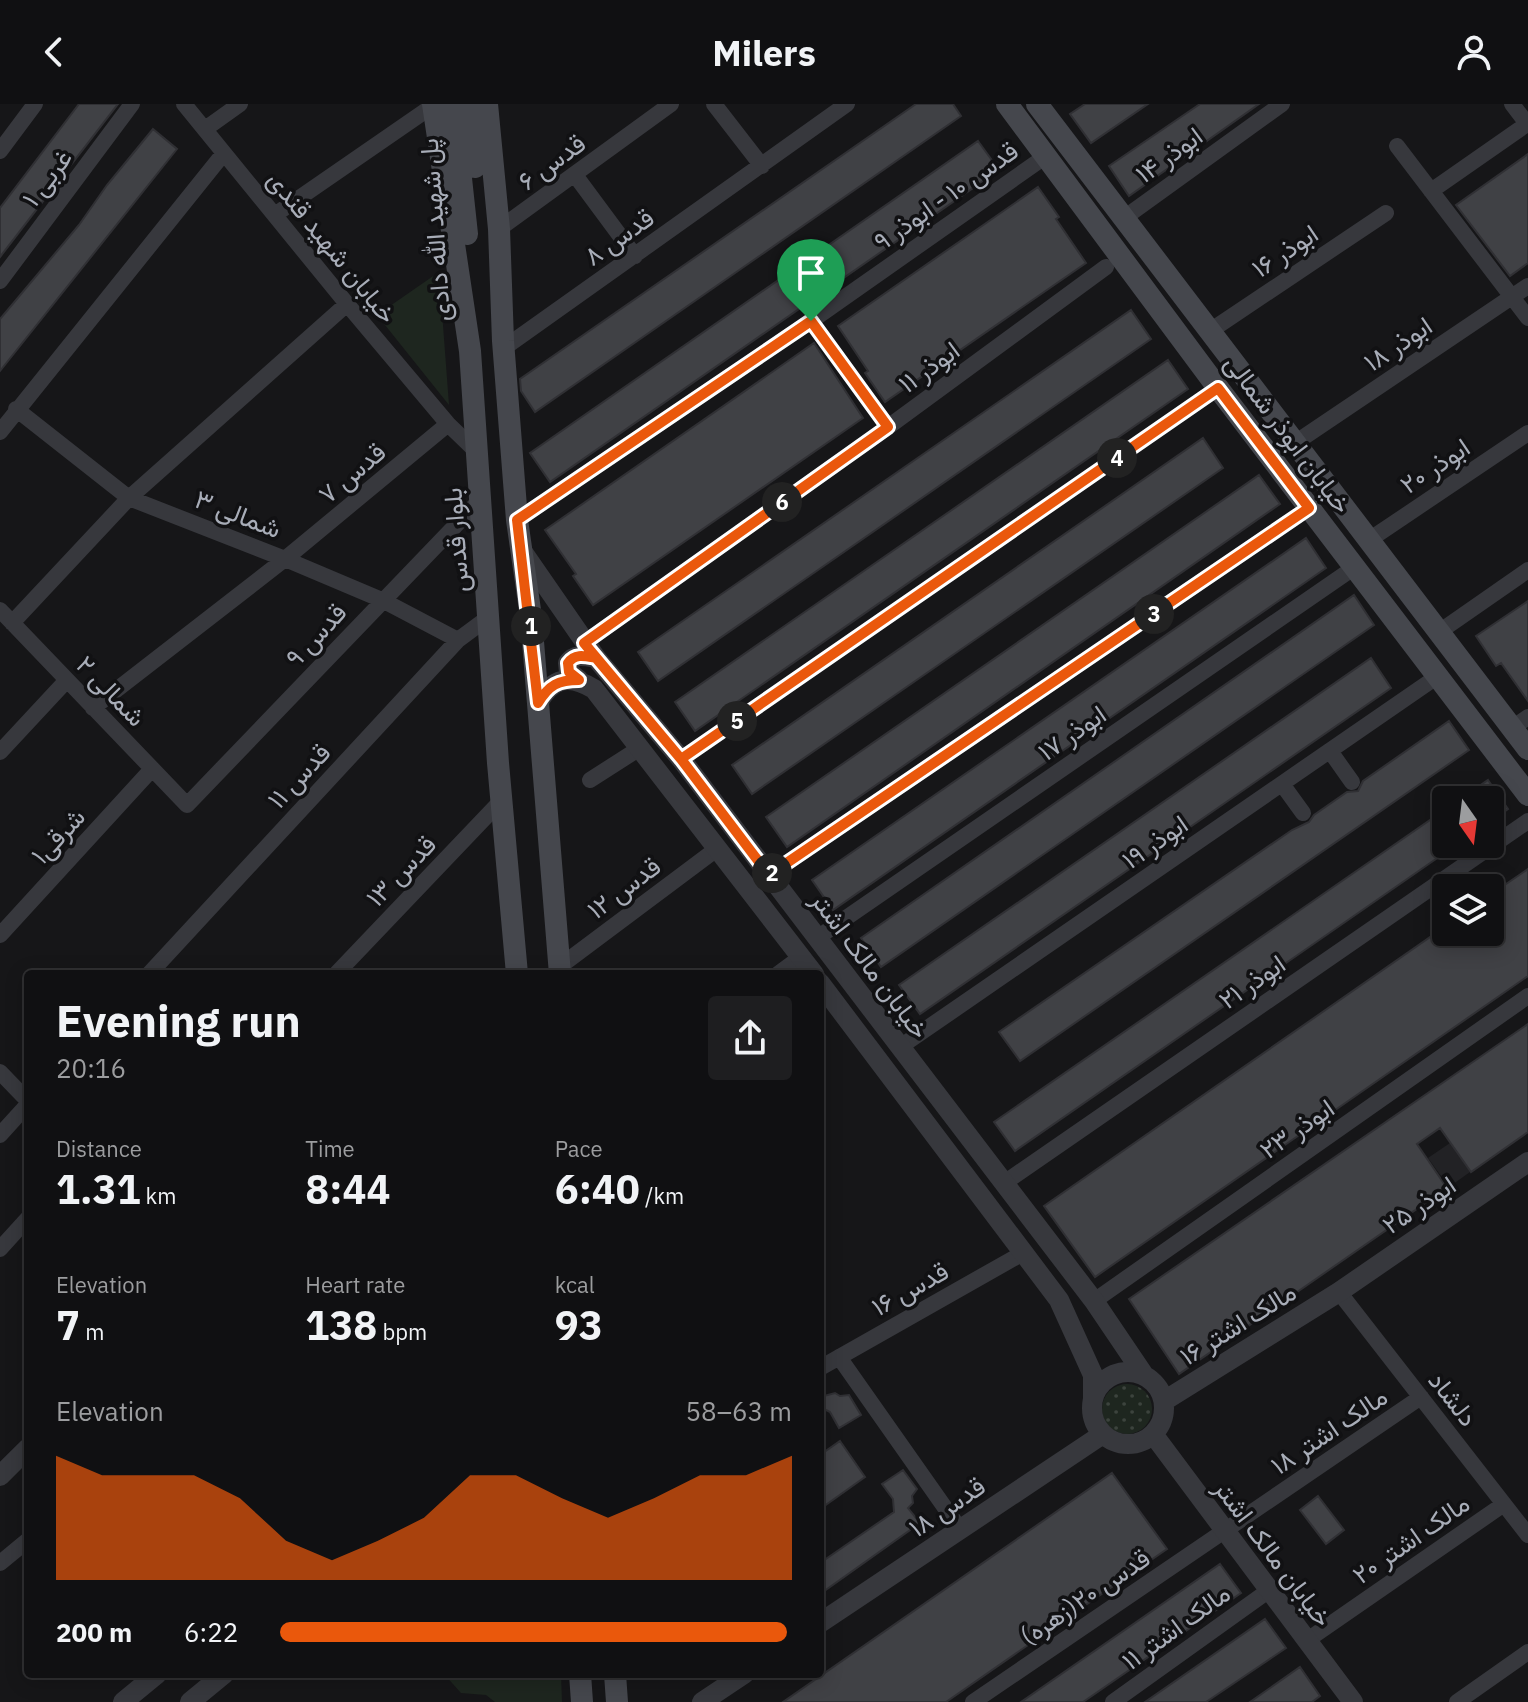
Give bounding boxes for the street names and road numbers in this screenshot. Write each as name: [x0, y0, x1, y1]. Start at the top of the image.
street label: ابوذر ۱۴: [1128, 118, 1209, 190]
street label: قدس ۶: [511, 125, 592, 197]
street label: قدس ۱۰ - ابوذر ۹: [866, 133, 1024, 258]
street label: پل شهید الله دادی: [411, 137, 459, 323]
street label: ۱ غربی: [13, 142, 79, 213]
street label: خیابان شهید قندی: [261, 163, 405, 330]
street label: قدس ۸: [577, 200, 660, 272]
street label: ابوذر ۱۶: [1245, 216, 1324, 285]
street label: ابوذر ۱۸: [1357, 308, 1438, 378]
street label: ابوذر ۱۱: [891, 333, 966, 400]
street label: خیابان ابوذر شمالی: [1218, 347, 1360, 520]
street label: ابوذر ۲۰: [1393, 429, 1476, 501]
street label: قدس ۷: [311, 434, 392, 510]
street label: شمالی ۳: [190, 481, 286, 545]
street label: بلوار قدس: [434, 487, 476, 594]
street label: قدس ۹: [277, 595, 353, 673]
street label: شمالی ۲: [70, 647, 154, 733]
street label: ابوذر ۱۷: [1031, 697, 1112, 768]
street label: قدس ۱۱: [259, 735, 337, 815]
street label: شرقی۱: [23, 800, 92, 871]
street label: ابوذر ۱۹: [1115, 806, 1194, 876]
street label: قدس ۱۳: [358, 827, 443, 913]
street label: قدس ۱۲: [580, 848, 667, 926]
street label: خیابان مالک اشتر: [803, 883, 937, 1045]
street label: ابوذر ۲۱: [1211, 946, 1291, 1016]
street label: ابوذر ۲۳: [1252, 1090, 1340, 1166]
street label: ابوذر ۲۵: [1375, 1167, 1462, 1241]
street label: قدس ۱۶: [865, 1253, 954, 1323]
street label: مالک اشتر ۱۶: [1173, 1274, 1302, 1372]
street label: دلشاد: [1422, 1364, 1486, 1433]
street label: مالک اشتر ۱۸: [1264, 1379, 1393, 1482]
street label: قدس ۱۸: [902, 1468, 991, 1544]
street label: خیابان مالک اشتر: [1206, 1471, 1340, 1633]
street label: مالک اشتر ۲۰: [1345, 1485, 1476, 1591]
street label: قدس ۲۰(زهره): [1013, 1540, 1156, 1652]
street label: مالک اشتر ۱۱: [1115, 1575, 1236, 1677]

